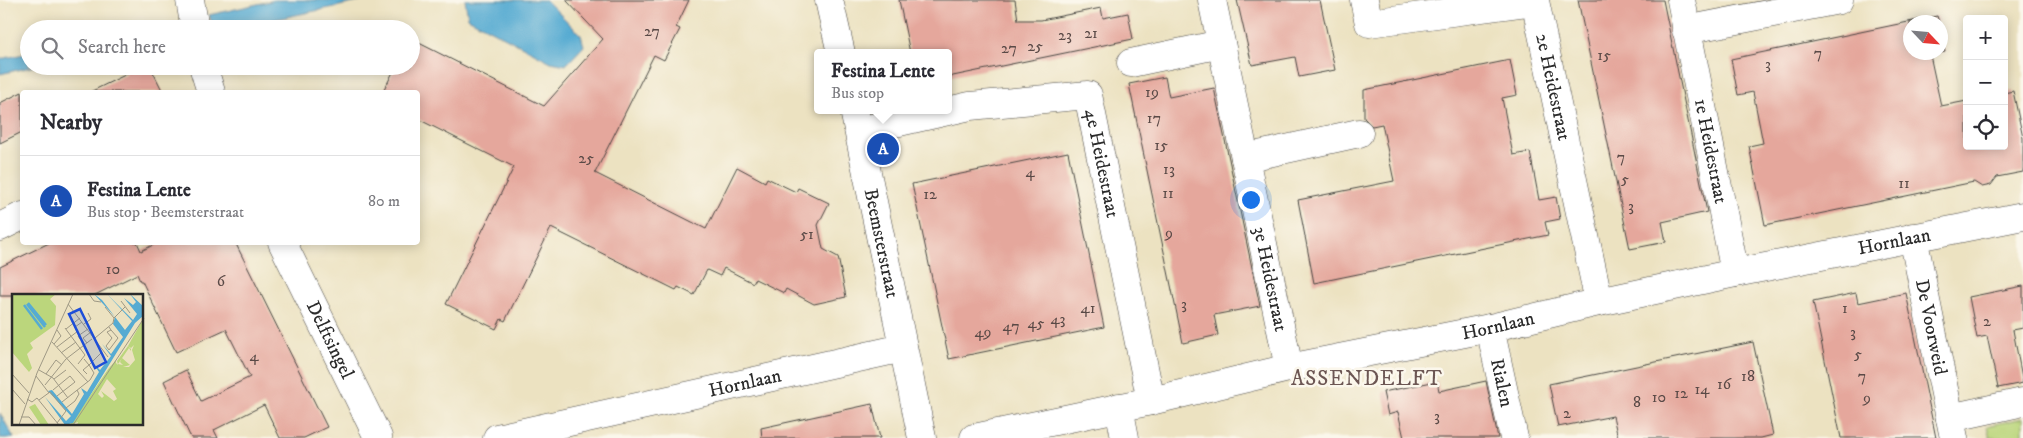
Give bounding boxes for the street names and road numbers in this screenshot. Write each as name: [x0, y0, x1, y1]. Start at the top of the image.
street label: 2e Heidestraat: [1531, 31, 1576, 143]
street label: 1e Heidestraat: [1689, 97, 1733, 206]
street label: 4e Heidestraat: [1080, 107, 1124, 220]
street label: Beemsterstraat: [859, 186, 904, 300]
street label: Hornlaan: [1856, 223, 1933, 260]
street label: 3e Heidestraat: [1248, 224, 1293, 334]
street label: De Voorweid: [1910, 277, 1952, 378]
street label: Delftsingel: [301, 297, 359, 383]
street label: Hornlaan: [1460, 306, 1537, 345]
street label: Rialen: [1485, 356, 1518, 409]
street label: Hornlaan: [707, 364, 783, 402]

